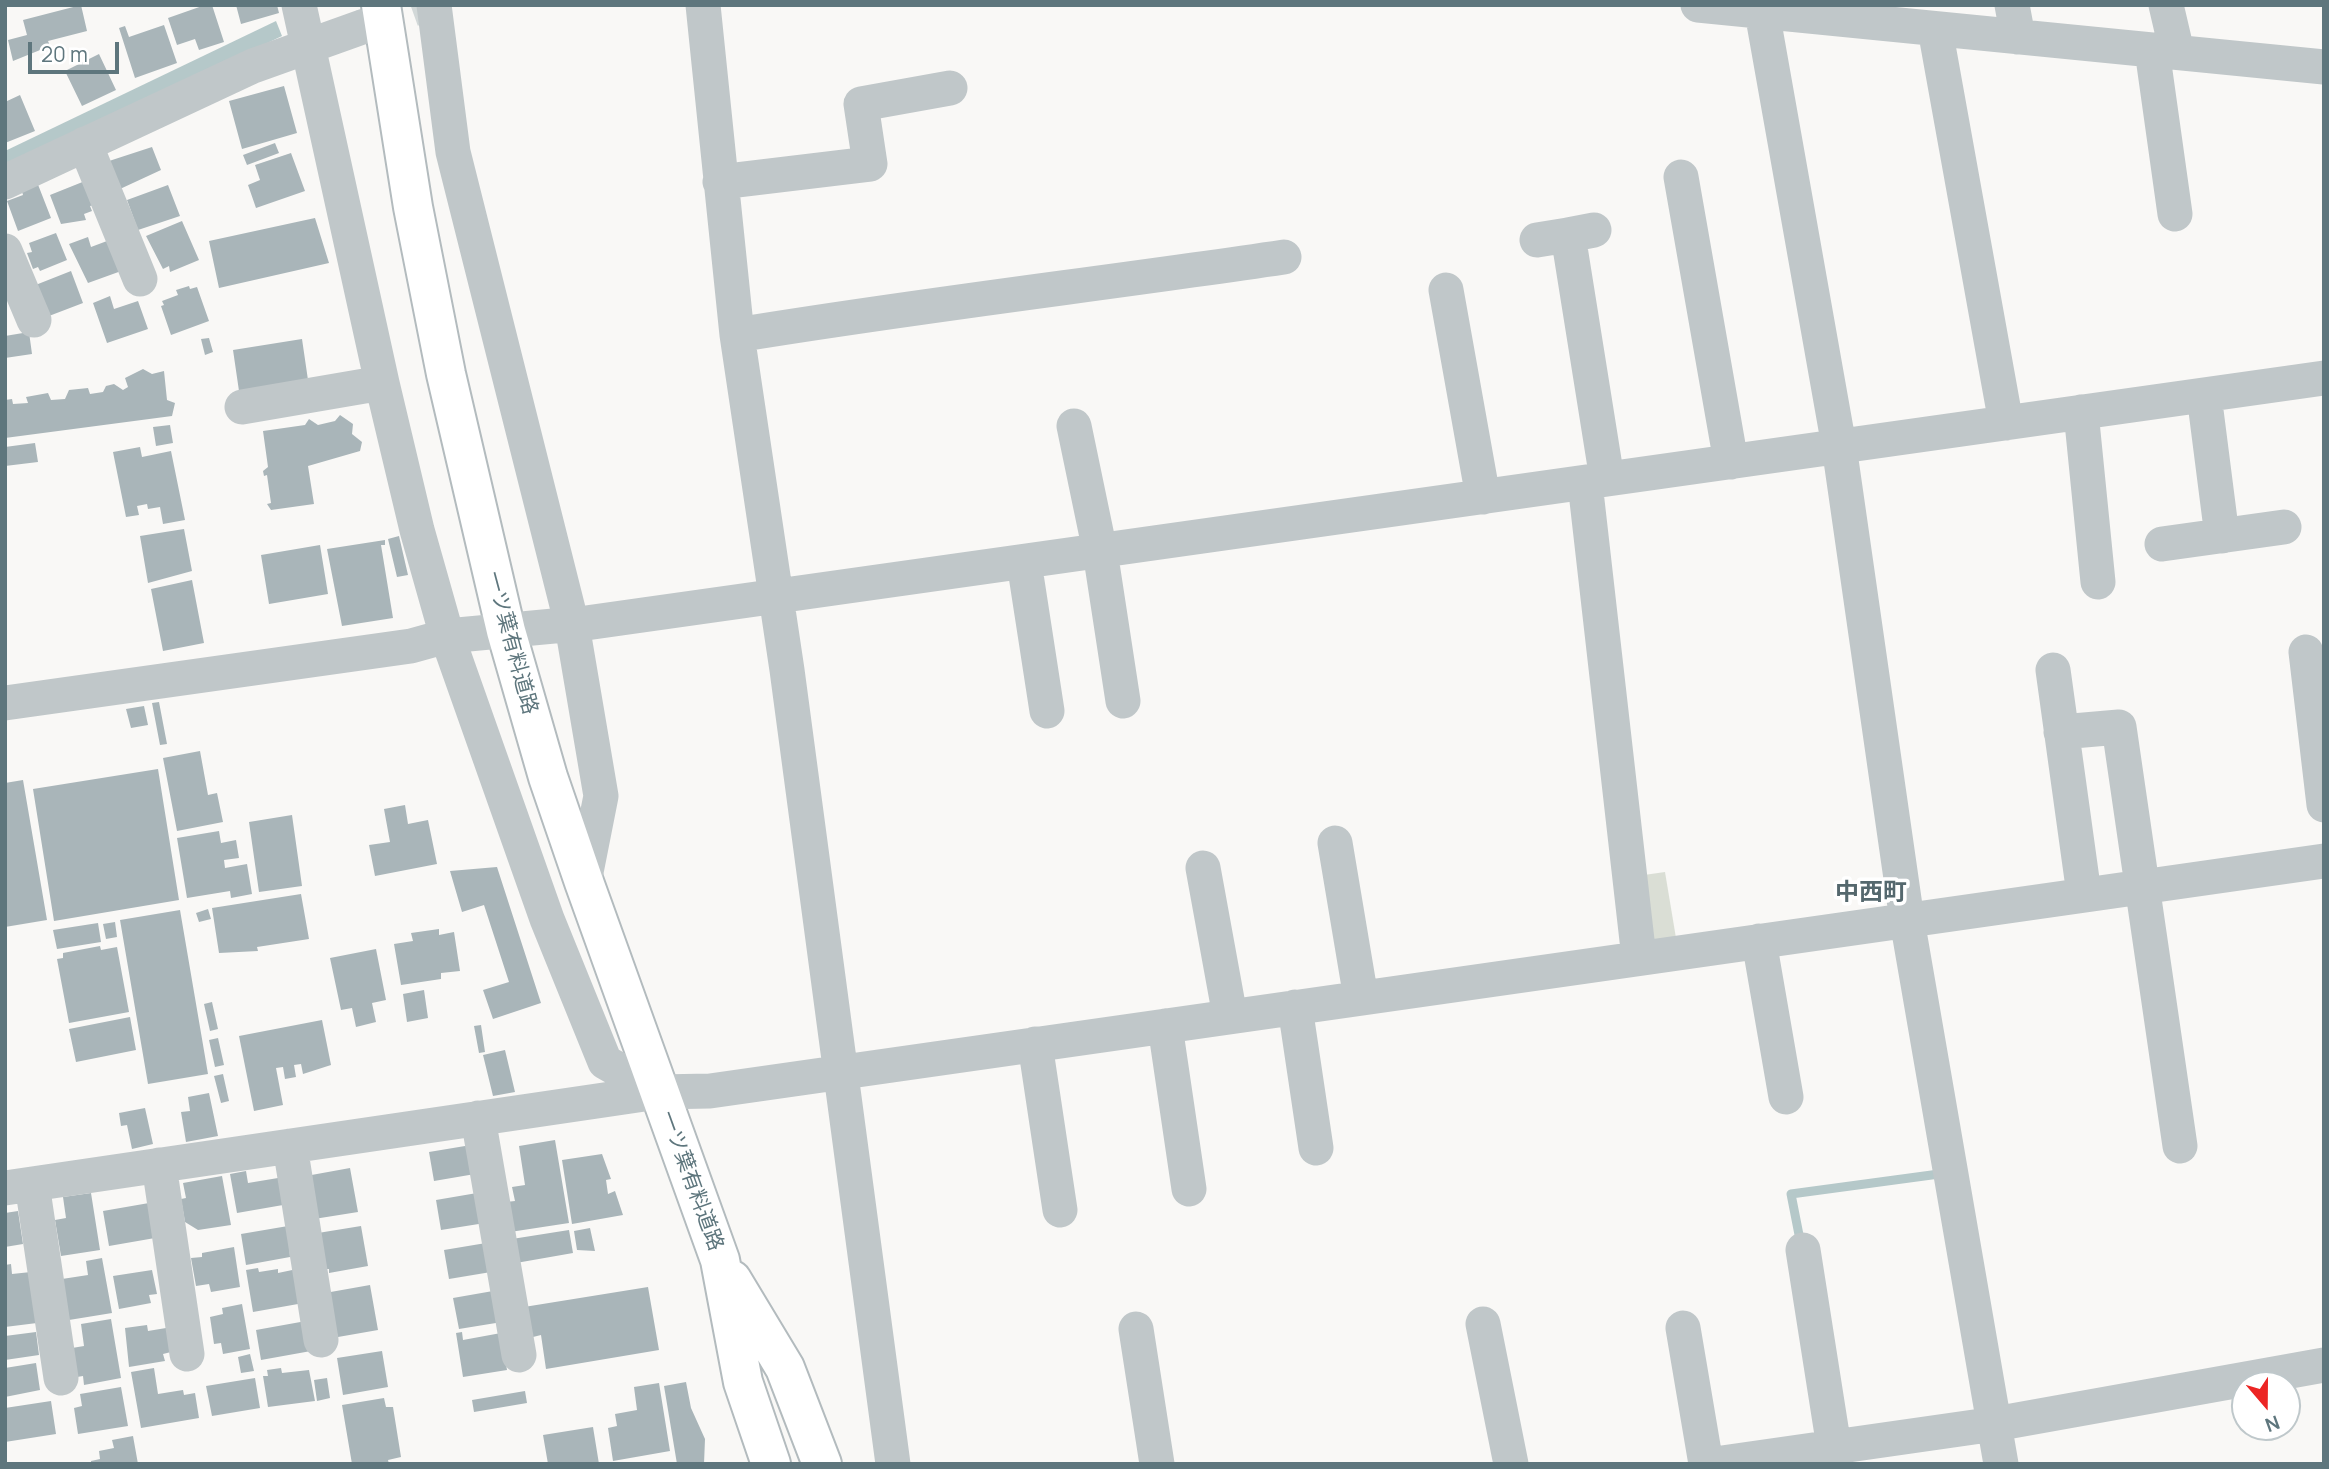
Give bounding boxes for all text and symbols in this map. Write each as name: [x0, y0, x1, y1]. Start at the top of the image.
scale bar: [32, 28, 122, 72]
text: 20 m: [41, 40, 88, 68]
street label: 一ツ葉有料道路: [480, 569, 542, 717]
district label: 中西町: [1835, 879, 1907, 907]
street label: 一ツ葉有料道路: [654, 1108, 728, 1254]
north arrow: [2231, 1371, 2301, 1441]
text: N: [2262, 1409, 2283, 1438]

